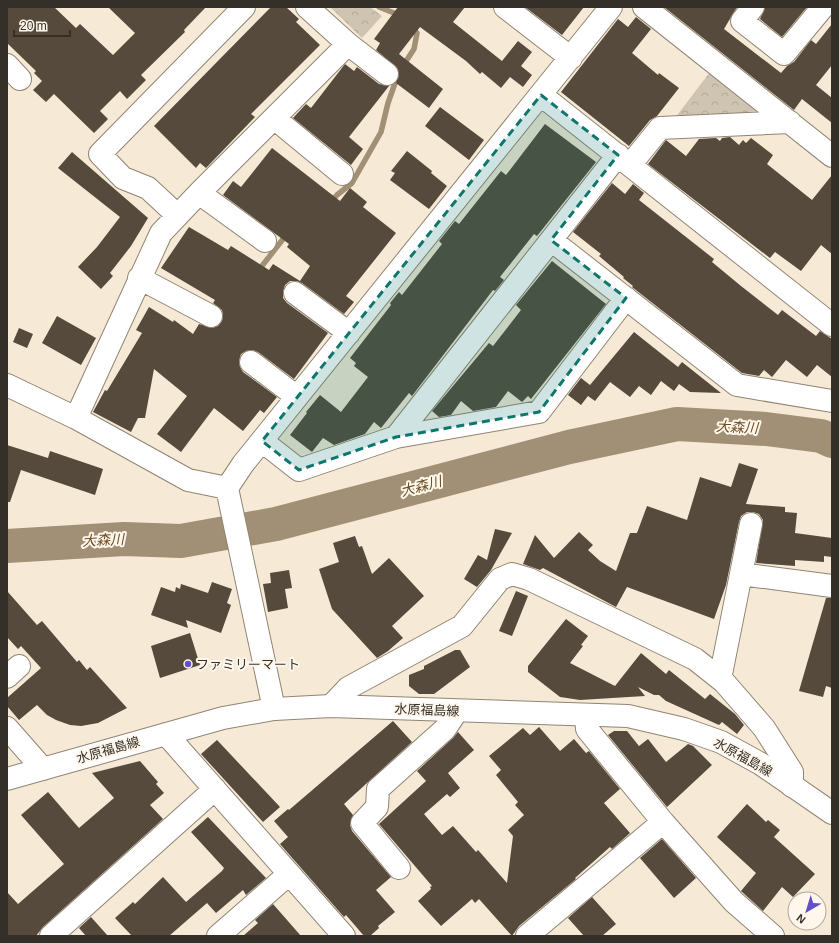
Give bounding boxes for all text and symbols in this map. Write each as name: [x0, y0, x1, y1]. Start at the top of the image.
scale bar: [14, 12, 70, 38]
text: 20 m: [20, 19, 47, 33]
water label: 大森川: [716, 418, 760, 436]
water label: 大森川: [399, 472, 445, 499]
water label: 大森川: [82, 531, 126, 549]
place label: ファミリーマート: [196, 657, 300, 672]
marker: ファミリーマート: [183, 659, 193, 669]
street label: 水原福島線: [394, 701, 460, 719]
street label: 水原福島線: [75, 734, 141, 766]
street label: 水原福島線: [711, 735, 775, 779]
north arrow: [787, 891, 827, 931]
text: N: [794, 912, 808, 926]

